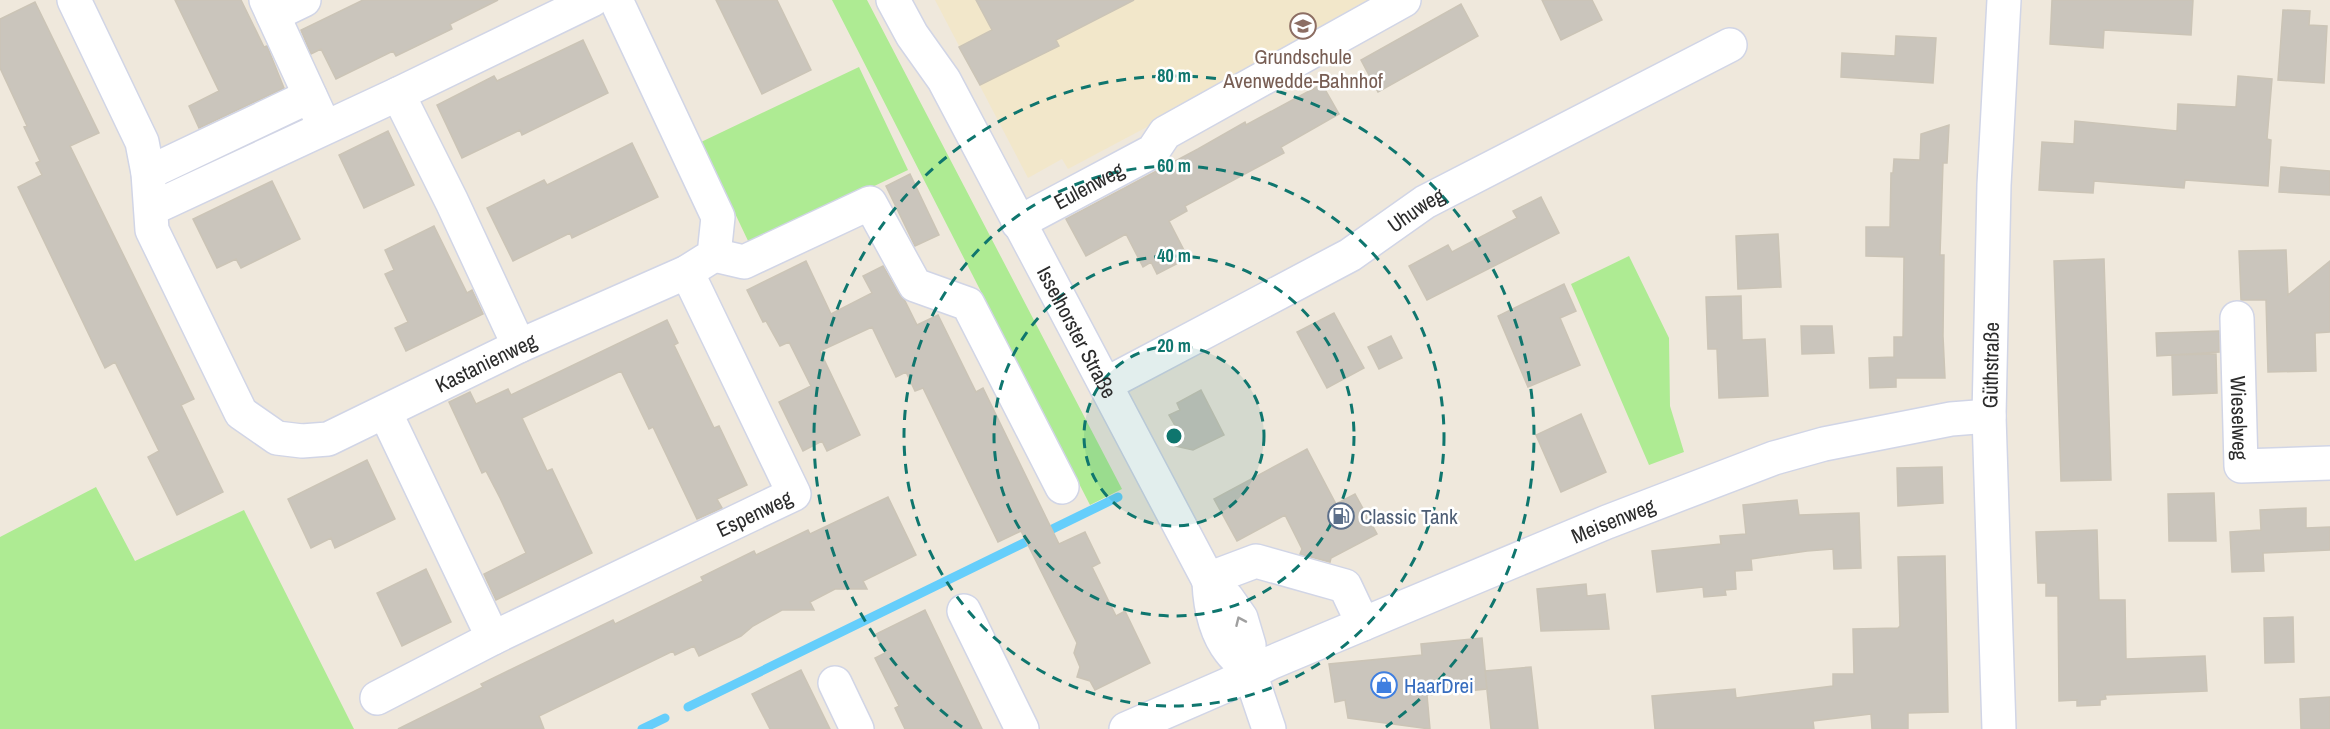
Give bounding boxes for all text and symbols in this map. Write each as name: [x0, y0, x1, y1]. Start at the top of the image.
school or university icon: Grundschule Avenwedde-Bahnhof: [1288, 11, 1318, 41]
place label: Grundschule Avenwedde-Bahnhof: [1222, 42, 1383, 95]
text: 80 m: [1157, 63, 1191, 88]
text: 60 m: [1157, 153, 1191, 178]
street label: Eulenweg: [1048, 155, 1129, 216]
street label: Uhuweg: [1381, 180, 1450, 239]
text: 40 m: [1157, 243, 1191, 268]
street label: Isselhorster Straße: [1030, 261, 1124, 403]
street label: Güthstraße: [1975, 322, 2006, 409]
street label: Kastanienweg: [430, 326, 541, 399]
text: 20 m: [1157, 333, 1191, 358]
street label: Wieselweg: [2224, 375, 2255, 461]
centre of rings: [1164, 426, 1184, 446]
street label: Espenweg: [712, 482, 797, 544]
street label: Meisenweg: [1567, 490, 1660, 550]
fuel station icon: Classic Tank: [1326, 501, 1356, 531]
place label: Classic Tank: [1360, 502, 1458, 531]
one-way arrow: [1235, 616, 1247, 627]
shop icon: HaarDrei: [1369, 670, 1399, 700]
place label: HaarDrei: [1404, 671, 1474, 700]

